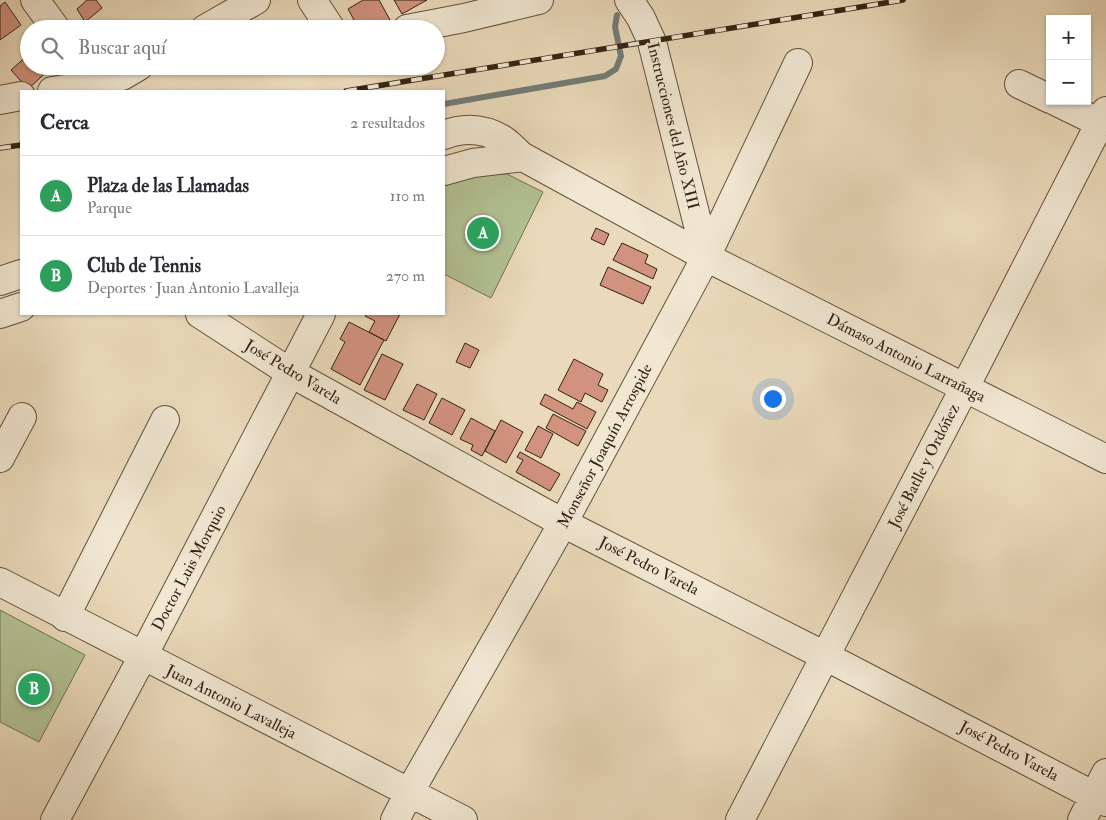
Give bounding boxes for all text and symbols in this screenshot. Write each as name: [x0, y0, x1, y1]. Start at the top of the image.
map controls: [1046, 15, 1091, 105]
button: +: [1046, 15, 1091, 60]
search box: [20, 20, 445, 75]
icon: search: [38, 34, 66, 62]
text: Buscar aquí: [78, 36, 166, 60]
street label: Instrucciones del Año XIII: [643, 40, 703, 212]
button: −: [1046, 60, 1091, 105]
text: Cerca: [40, 109, 89, 136]
text: 2 resultados: [350, 113, 425, 133]
text: Plaza de las Llamadas: [87, 174, 249, 198]
text: A: [51, 186, 61, 206]
text: 110 m: [390, 186, 425, 206]
text: Parque: [87, 198, 132, 218]
pin: A: [467, 214, 499, 252]
text: Club de Tennis: [87, 254, 201, 278]
text: B: [51, 266, 61, 286]
text: 270 m: [386, 266, 425, 286]
text: Deportes · Juan Antonio Lavalleja: [87, 278, 299, 298]
street label: Dámaso Antonio Larrañaga: [823, 309, 989, 407]
street label: José Pedro Varela: [239, 335, 346, 410]
street label: Monseñor Joaquín Arrospide: [553, 360, 658, 532]
your location: [760, 386, 786, 412]
street label: José Batlle y Ordóñez: [883, 400, 965, 533]
street label: Doctor Luis Morquio: [147, 501, 231, 634]
street label: José Pedro Varela: [594, 532, 703, 601]
street label: Juan Antonio Lavalleja: [161, 660, 300, 745]
pin: B: [18, 670, 50, 708]
street label: José Pedro Varela: [955, 716, 1063, 787]

